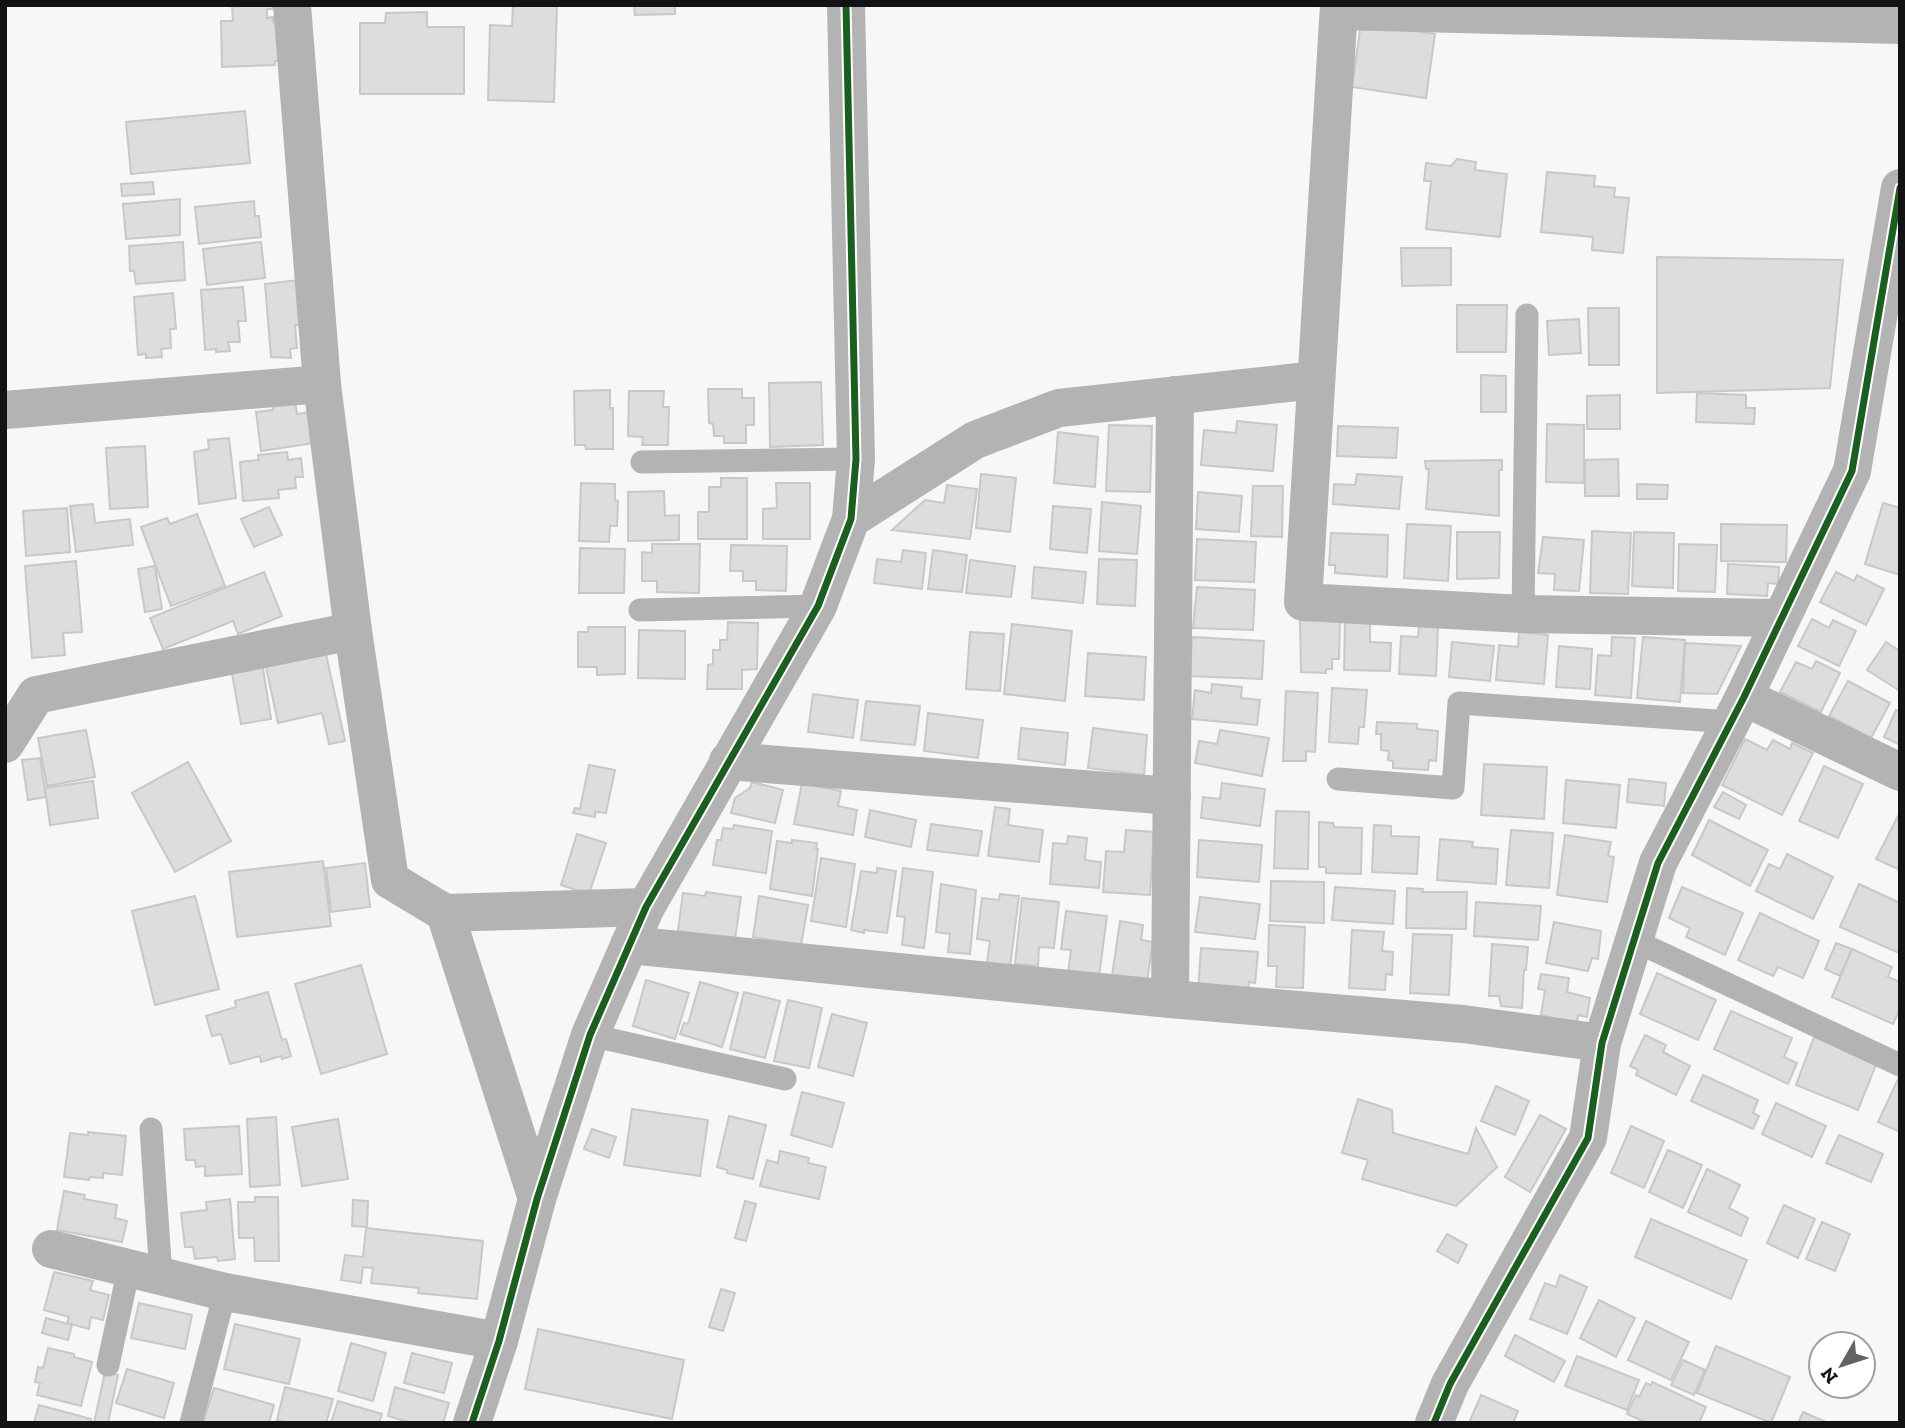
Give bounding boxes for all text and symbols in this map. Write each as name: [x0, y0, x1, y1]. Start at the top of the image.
north arrow: [1807, 1330, 1877, 1400]
text: N: [1816, 1363, 1843, 1388]

